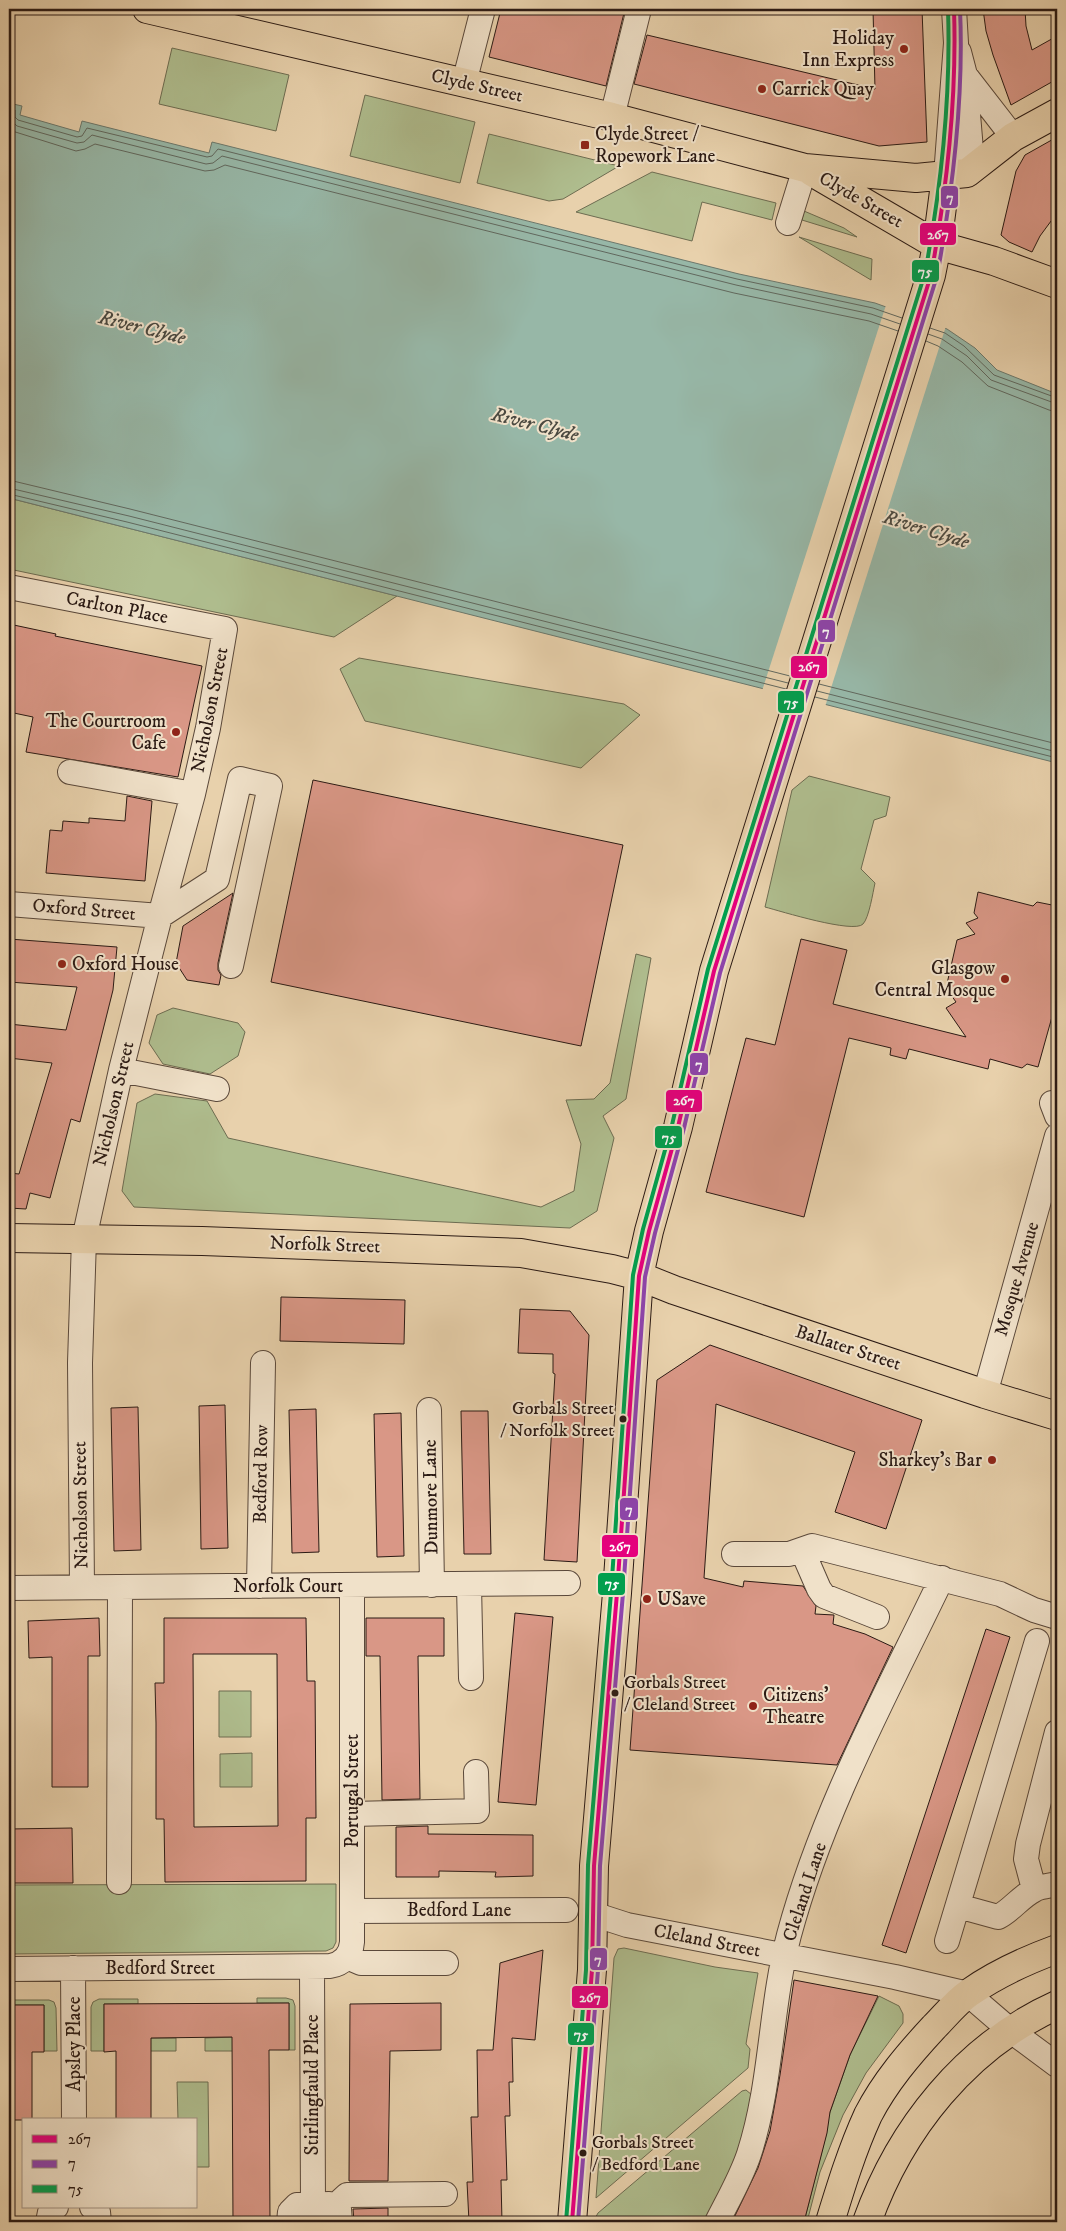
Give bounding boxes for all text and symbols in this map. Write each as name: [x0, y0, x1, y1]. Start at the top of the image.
place label: Holiday Inn Express: [802, 27, 895, 72]
marker: Holiday Inn Express: [898, 43, 910, 55]
street label: Clyde Street: [429, 64, 525, 108]
place label: Carrick Quay: [772, 78, 875, 101]
marker: Carrick Quay: [756, 83, 768, 95]
place label: Clyde Street / Ropework Lane: [595, 123, 716, 168]
marker: Clyde Street / Ropework Lane: [579, 139, 591, 151]
street label: Clyde Street: [815, 167, 907, 233]
line badge: 7: [940, 185, 959, 209]
text: 7: [946, 189, 954, 207]
line badge: 267: [919, 222, 957, 246]
text: 267: [927, 226, 949, 244]
line badge: 75: [911, 259, 940, 283]
text: 75: [918, 263, 932, 281]
water label: River Clyde: [95, 305, 189, 351]
water label: River Clyde: [488, 402, 582, 448]
water label: River Clyde: [879, 505, 973, 555]
street label: Carlton Place: [64, 587, 170, 629]
line badge: 7: [817, 619, 836, 643]
text: 7: [822, 623, 830, 641]
street label: Nicholson Street: [187, 645, 233, 775]
line badge: 267: [790, 655, 828, 679]
text: 267: [798, 658, 820, 676]
line badge: 75: [777, 690, 805, 714]
text: 75: [784, 694, 798, 712]
place label: The Courtroom Cafe: [46, 710, 166, 755]
marker: The Courtroom Cafe: [170, 726, 182, 738]
street label: Oxford Street: [31, 894, 137, 926]
place label: Oxford House: [72, 953, 179, 976]
place label: Glasgow Central Mosque: [875, 957, 995, 1003]
marker: Oxford House: [56, 958, 68, 970]
marker: Glasgow Central Mosque: [999, 973, 1011, 985]
street label: Nicholson Street: [88, 1039, 140, 1169]
line badge: 7: [689, 1052, 709, 1076]
text: 7: [695, 1056, 703, 1074]
line badge: 267: [665, 1089, 703, 1113]
text: 267: [673, 1092, 695, 1110]
line badge: 75: [654, 1125, 683, 1149]
text: 75: [662, 1129, 676, 1147]
street label: Mosque Avenue: [990, 1219, 1045, 1339]
street label: Norfolk Street: [269, 1232, 381, 1258]
street label: Ballater Street: [792, 1320, 904, 1376]
place label: Gorbals Street / Norfolk Street: [500, 1398, 614, 1442]
marker: Gorbals Street / Norfolk Street: [618, 1414, 628, 1424]
street label: Bedford Row: [249, 1424, 273, 1524]
street label: Dunmore Lane: [418, 1439, 444, 1555]
street label: Nicholson Street: [68, 1441, 94, 1569]
place label: Sharkey's Bar: [878, 1449, 982, 1472]
marker: Sharkey's Bar: [986, 1454, 998, 1466]
line badge: 7: [619, 1497, 639, 1521]
text: 7: [625, 1501, 633, 1519]
line badge: 267: [601, 1534, 639, 1558]
text: 267: [609, 1538, 631, 1556]
line badge: 75: [597, 1572, 626, 1596]
street label: Norfolk Court: [233, 1575, 343, 1598]
text: 75: [605, 1575, 619, 1593]
place label: USave: [657, 1588, 706, 1611]
marker: USave: [641, 1593, 653, 1605]
place label: Gorbals Street / Cleland Street: [624, 1672, 736, 1716]
place label: Citizens' Theatre: [763, 1684, 829, 1729]
marker: Gorbals Street / Cleland Street: [610, 1688, 620, 1698]
marker: Citizens' Theatre: [747, 1700, 759, 1712]
street label: Portugal Street: [341, 1734, 364, 1848]
street label: Cleland Lane: [778, 1839, 832, 1944]
street label: Bedford Lane: [407, 1899, 511, 1922]
street label: Cleland Street: [652, 1919, 762, 1963]
line badge: 7: [589, 1947, 608, 1971]
text: 7: [594, 1951, 602, 1969]
street label: Bedford Street: [105, 1957, 215, 1980]
line badge: 267: [571, 1985, 609, 2009]
text: 267: [579, 1989, 601, 2007]
street label: Apsley Place: [63, 1996, 86, 2092]
street label: Stirlingfauld Place: [301, 2014, 324, 2156]
line badge: 75: [567, 2022, 595, 2046]
text: 75: [574, 2026, 588, 2044]
legend: [22, 2118, 198, 2208]
text: 267: [68, 2130, 91, 2149]
place label: Gorbals Street / Bedford Lane: [592, 2132, 700, 2176]
marker: Gorbals Street / Bedford Lane: [578, 2148, 588, 2158]
text: 7: [68, 2154, 76, 2173]
text: 75: [68, 2180, 84, 2199]

